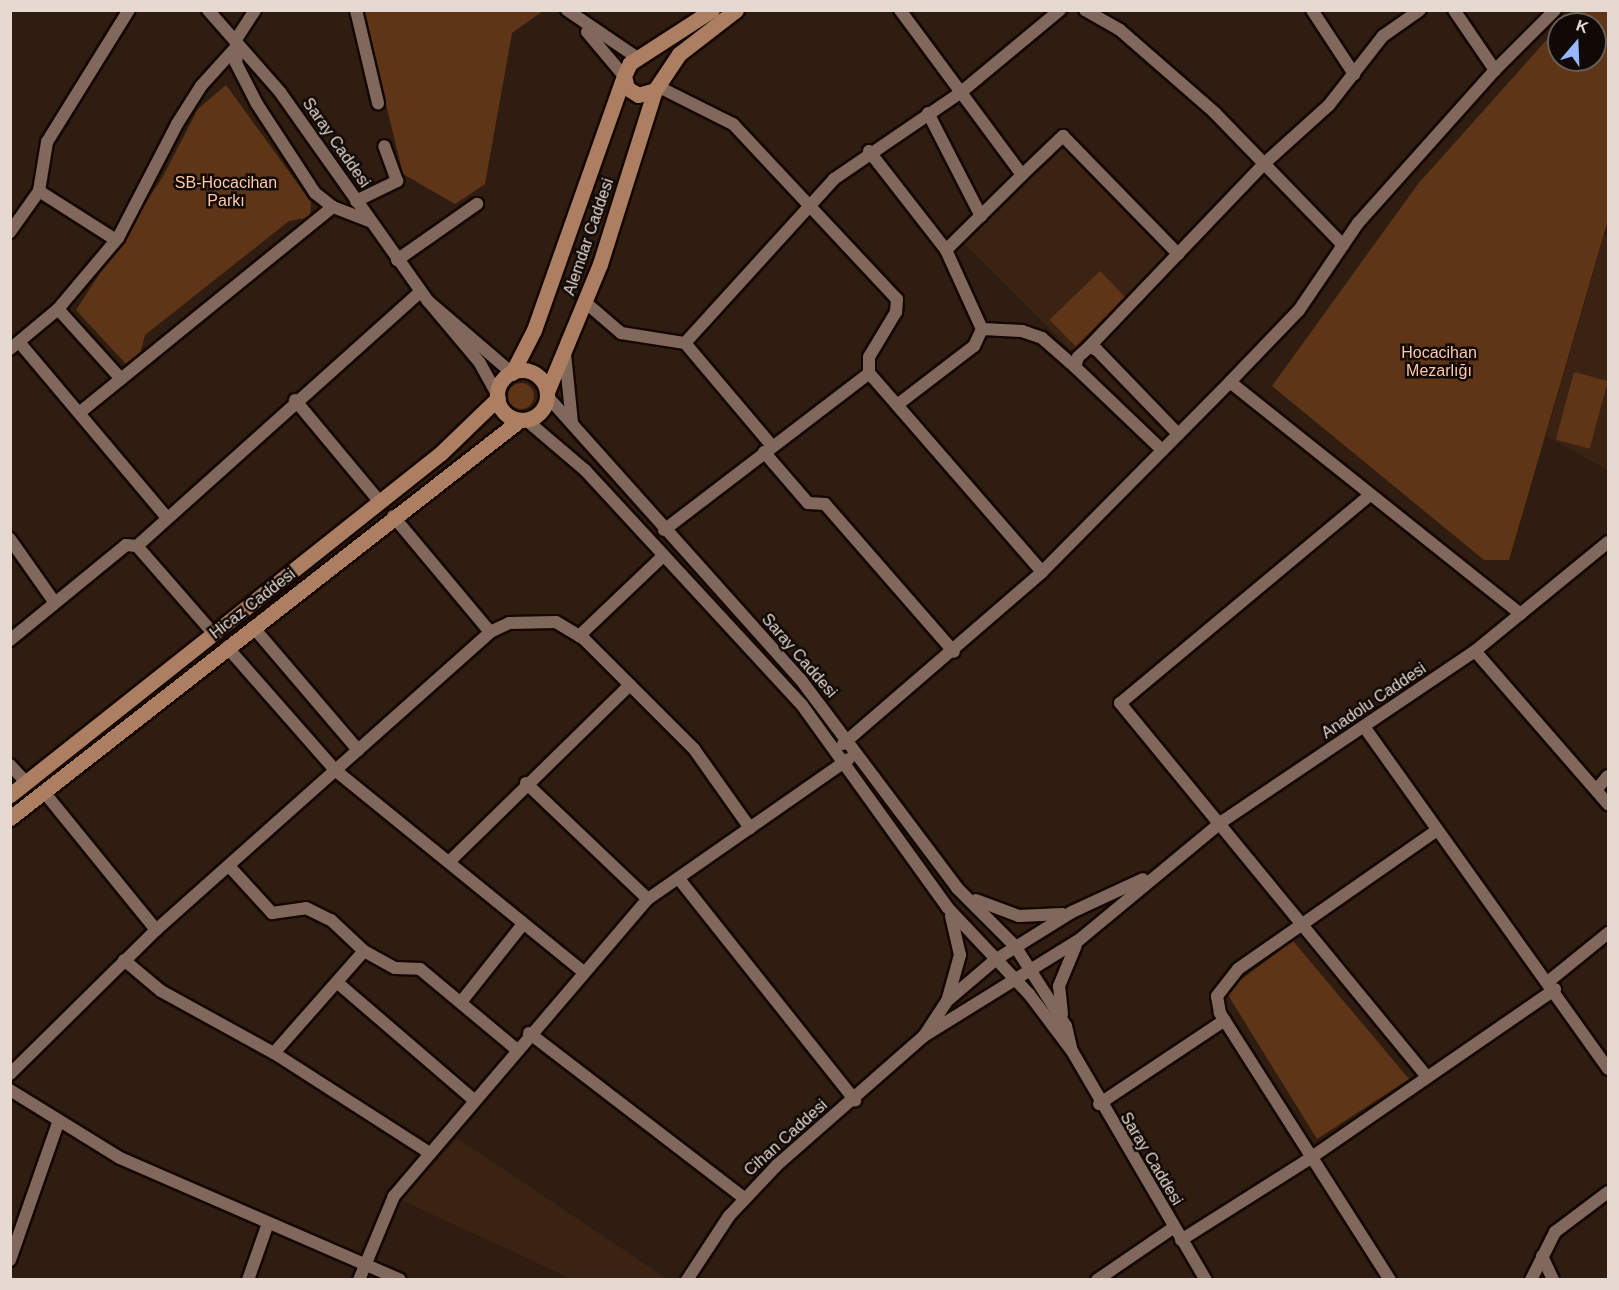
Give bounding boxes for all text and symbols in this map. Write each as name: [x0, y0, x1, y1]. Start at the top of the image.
north arrow: [1547, 12, 1607, 72]
text: K: [1574, 16, 1591, 36]
street label: Saray Caddesi: [298, 95, 374, 191]
park label: SB-Hocacihan Parkı: [175, 173, 277, 211]
street label: Alemdar Caddesi: [560, 176, 618, 298]
park label: Hocacihan Mezarlığı: [1401, 343, 1477, 381]
street label: Hicaz Caddesi: [206, 565, 300, 643]
street label: Saray Caddesi: [757, 610, 841, 702]
street label: Anadolu Caddesi: [1318, 659, 1430, 743]
street label: Cihan Caddesi: [741, 1096, 831, 1180]
street label: Saray Caddesi: [1116, 1109, 1186, 1209]

